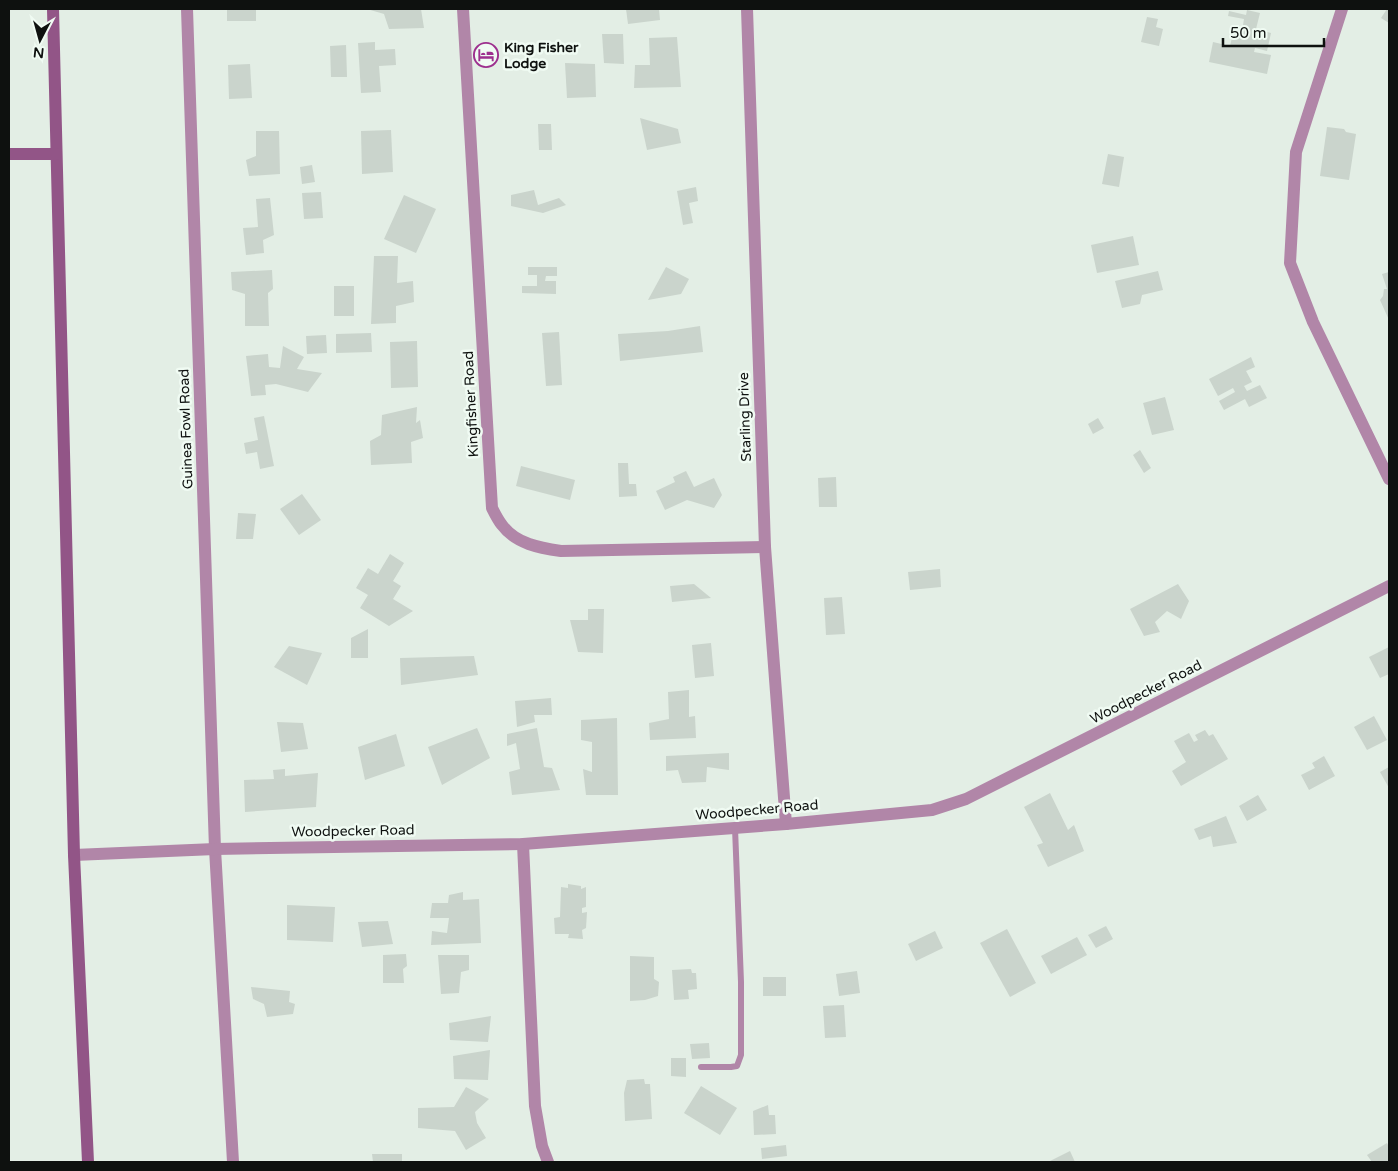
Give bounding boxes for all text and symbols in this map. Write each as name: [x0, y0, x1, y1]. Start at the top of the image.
north arrow: [15, 15, 65, 65]
scale bar: [1223, 15, 1324, 47]
text: 50 m: [1230, 24, 1267, 42]
place label: King Fisher Lodge: [504, 39, 579, 72]
hotel icon: King Fisher Lodge: [473, 42, 499, 68]
text: N: [32, 43, 45, 61]
street label: Kingfisher Road: [460, 350, 482, 458]
street label: Guinea Fowl Road: [175, 369, 197, 489]
street label: Starling Drive: [735, 372, 755, 462]
street label: Woodpecker Road: [1087, 656, 1205, 728]
street label: Woodpecker Road: [695, 796, 819, 824]
street label: Woodpecker Road: [291, 821, 415, 841]

